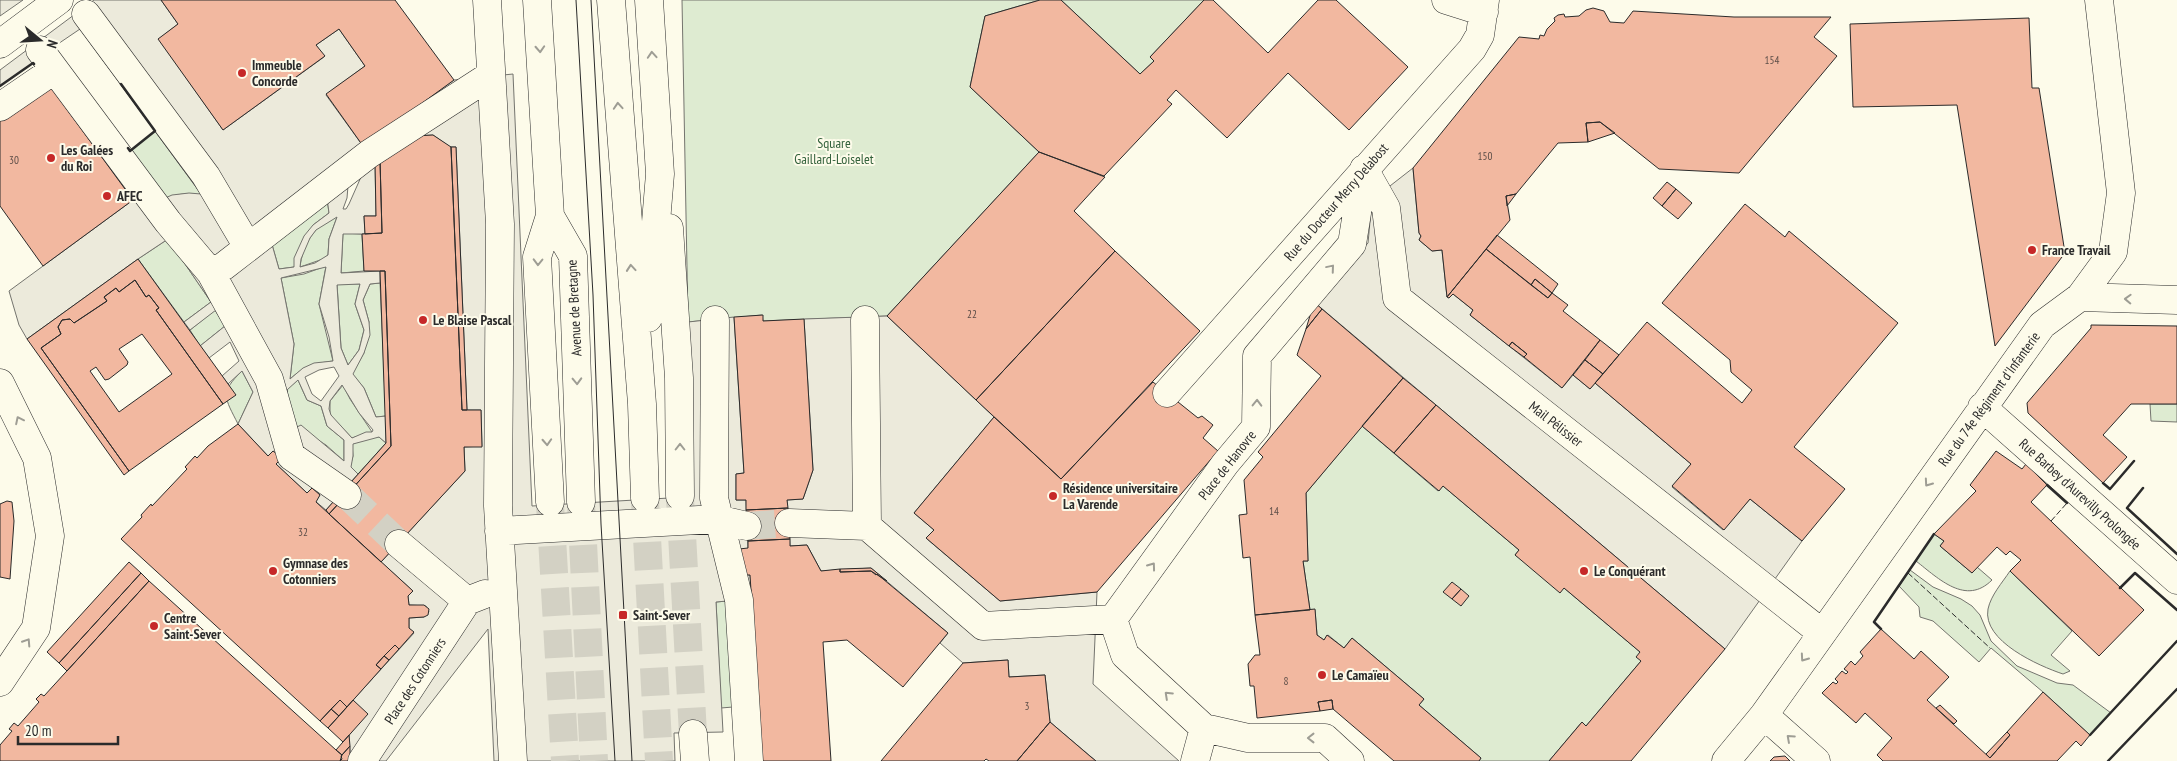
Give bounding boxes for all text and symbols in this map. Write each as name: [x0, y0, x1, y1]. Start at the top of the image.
north arrow: [15, 15, 65, 65]
text: N: [43, 38, 62, 50]
one-way arrow: [535, 45, 546, 53]
one-way arrow: [647, 51, 658, 59]
house number: 154: [1765, 53, 1779, 67]
place label: Immeuble Concorde: [252, 56, 302, 90]
marker: Immeuble Concorde: [236, 67, 248, 79]
one-way arrow: [613, 102, 624, 110]
park label: Square Gaillard-Loiselet: [794, 134, 874, 168]
street label: Rue du Docteur Merry Delabost: [1280, 139, 1392, 265]
place label: Les Galées du Roi: [61, 141, 113, 175]
house number: 150: [1478, 149, 1492, 163]
marker: Les Galées du Roi: [45, 152, 57, 164]
house number: 30: [9, 153, 19, 167]
place label: AFEC: [116, 187, 143, 205]
marker: AFEC: [101, 190, 113, 202]
place label: France Travail: [2042, 241, 2111, 259]
marker: France Travail: [2026, 244, 2038, 256]
one-way arrow: [533, 259, 543, 267]
street label: Avenue de Bretagne: [562, 259, 586, 357]
one-way arrow: [626, 264, 637, 272]
one-way arrow: [1326, 265, 1334, 274]
one-way arrow: [2124, 293, 2132, 304]
house number: 22: [967, 307, 977, 321]
place label: Le Blaise Pascal: [433, 311, 512, 329]
marker: Le Blaise Pascal: [417, 314, 429, 326]
street label: Rue du 74e Régiment d'Infanterie: [1934, 328, 2044, 470]
one-way arrow: [572, 378, 582, 385]
street label: Mail Pélissier: [1525, 397, 1587, 451]
one-way arrow: [1252, 399, 1262, 407]
one-way arrow: [15, 417, 25, 426]
street label: Place de Hanovre: [1194, 426, 1260, 504]
street label: Rue Barbey d'Aurevilly Prolongée: [2015, 434, 2145, 554]
one-way arrow: [542, 438, 552, 446]
one-way arrow: [675, 443, 685, 451]
one-way arrow: [1925, 477, 1934, 487]
place label: Résidence universitaire La Varende: [1063, 479, 1178, 513]
marker: Résidence universitaire La Varende: [1047, 490, 1059, 502]
house number: 14: [1269, 504, 1279, 518]
house number: 32: [298, 525, 308, 539]
place label: Gymnase des Cotonniers: [283, 554, 348, 588]
place label: Le Conquérant: [1594, 562, 1665, 580]
one-way arrow: [1146, 563, 1154, 572]
marker: Gymnase des Cotonniers: [267, 565, 279, 577]
marker: Le Conquérant: [1578, 565, 1590, 577]
place label: Saint-Sever: [633, 606, 691, 624]
place label: Centre Saint-Sever: [164, 609, 222, 643]
marker: Saint-Sever: [617, 609, 629, 621]
marker: Centre Saint-Sever: [148, 620, 160, 632]
street label: Place des Cotonniers: [380, 634, 450, 728]
one-way arrow: [21, 638, 30, 647]
one-way arrow: [1801, 653, 1810, 662]
place label: Le Camaïeu: [1332, 666, 1389, 684]
marker: Le Camaïeu: [1316, 669, 1328, 681]
house number: 8: [1284, 674, 1289, 688]
one-way arrow: [1164, 692, 1173, 701]
house number: 3: [1025, 699, 1030, 713]
scale bar: [18, 714, 118, 746]
text: 20 m: [25, 721, 51, 740]
one-way arrow: [1306, 733, 1314, 743]
one-way arrow: [1787, 735, 1796, 744]

